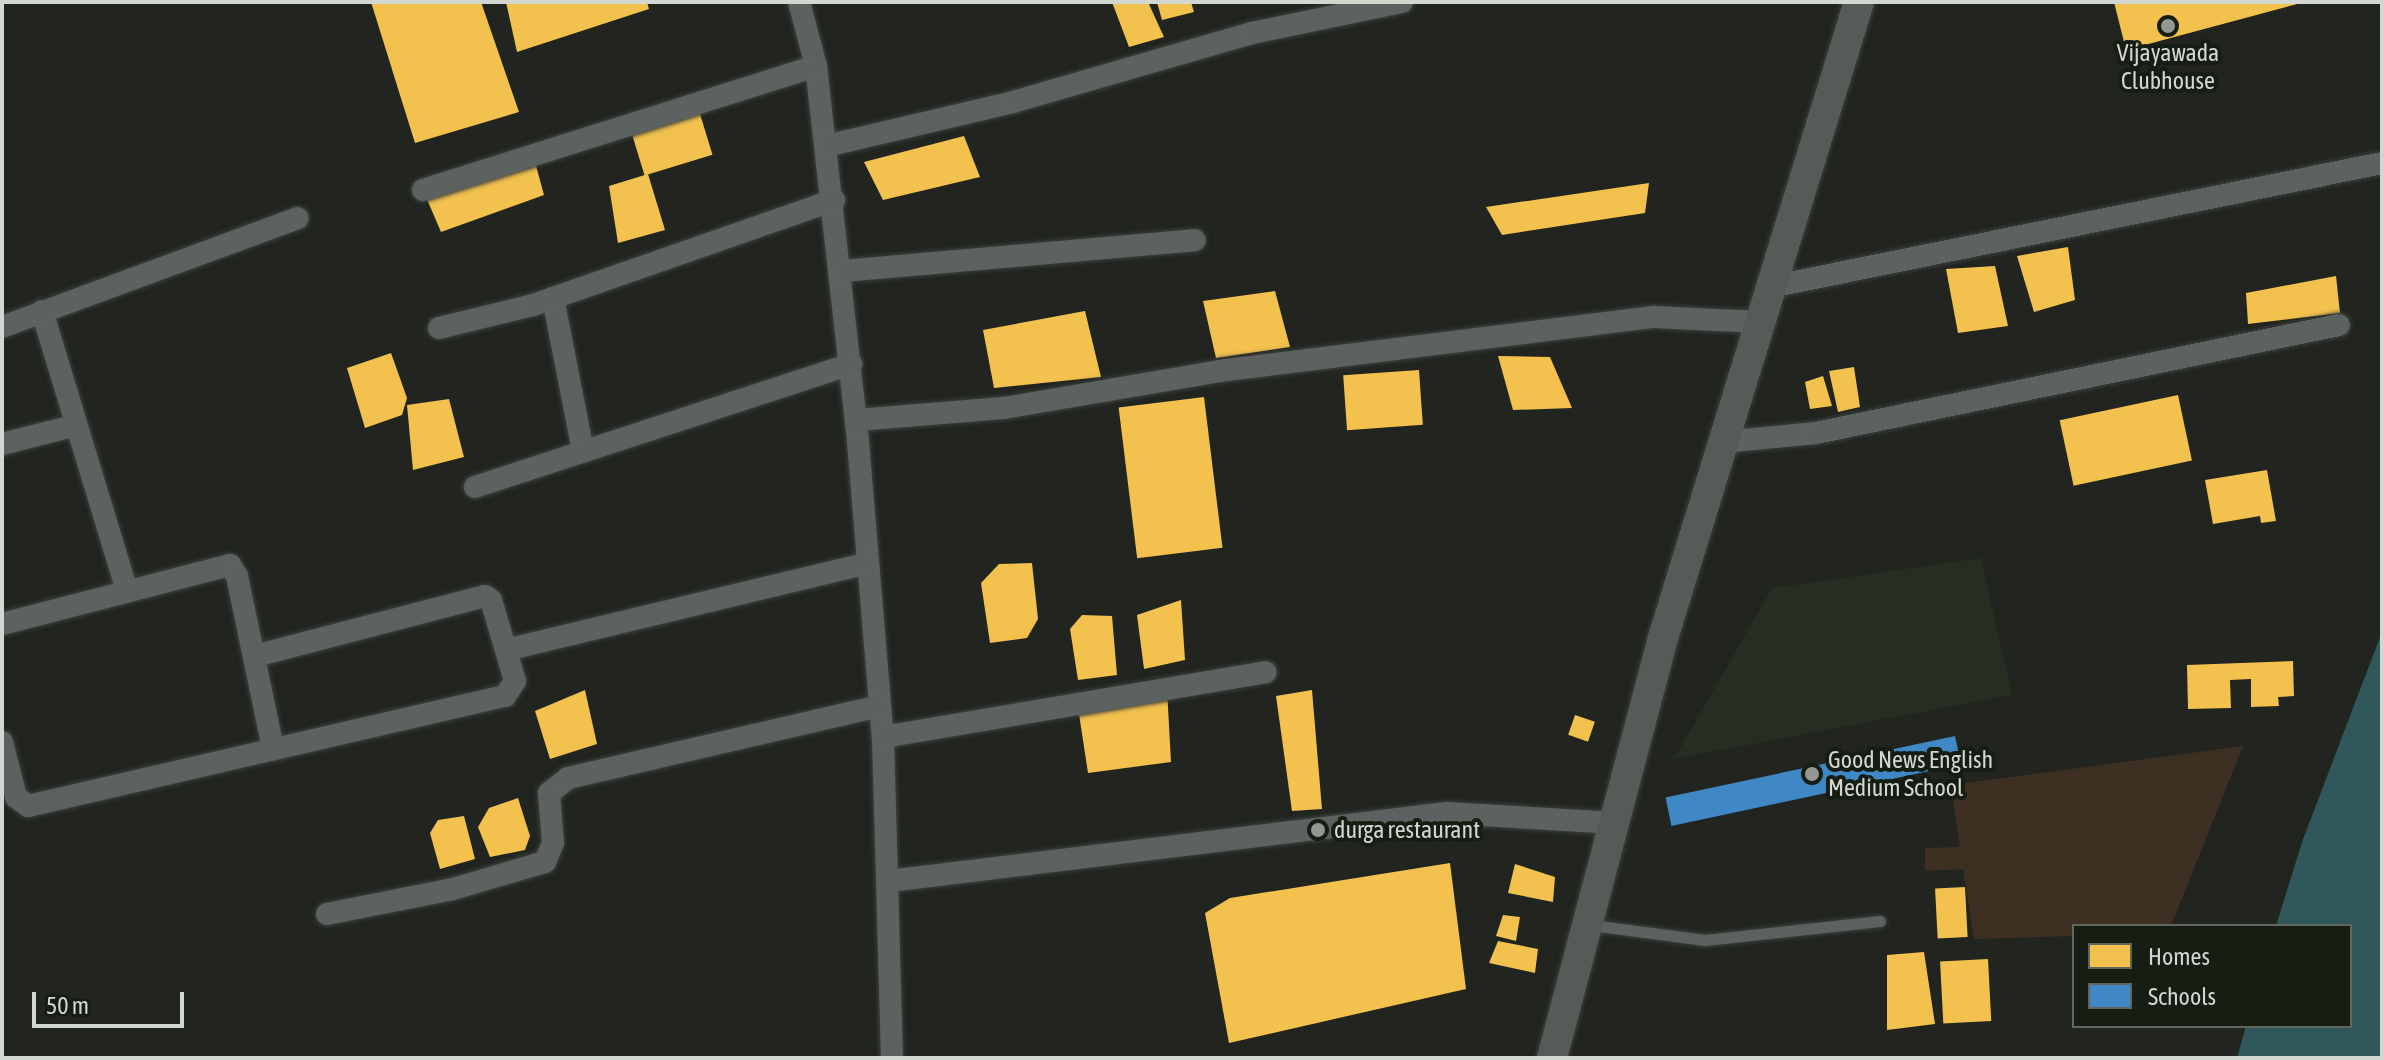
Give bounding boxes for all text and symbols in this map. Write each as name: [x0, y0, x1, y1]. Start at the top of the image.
marker: Vijayawada Clubhouse: [2159, 17, 2177, 35]
place label: Vijayawada Clubhouse: [2117, 39, 2219, 95]
place label: Good News English Medium School: [1828, 746, 1993, 802]
marker: Good News English Medium School: [1803, 765, 1821, 783]
place label: durga restaurant: [1334, 816, 1480, 844]
marker: durga restaurant: [1309, 821, 1327, 839]
legend: [2072, 924, 2352, 1028]
text: Homes: [2148, 943, 2210, 970]
scale bar: [36, 976, 188, 1026]
text: Schools: [2148, 983, 2216, 1010]
text: 50 m: [46, 992, 89, 1019]

